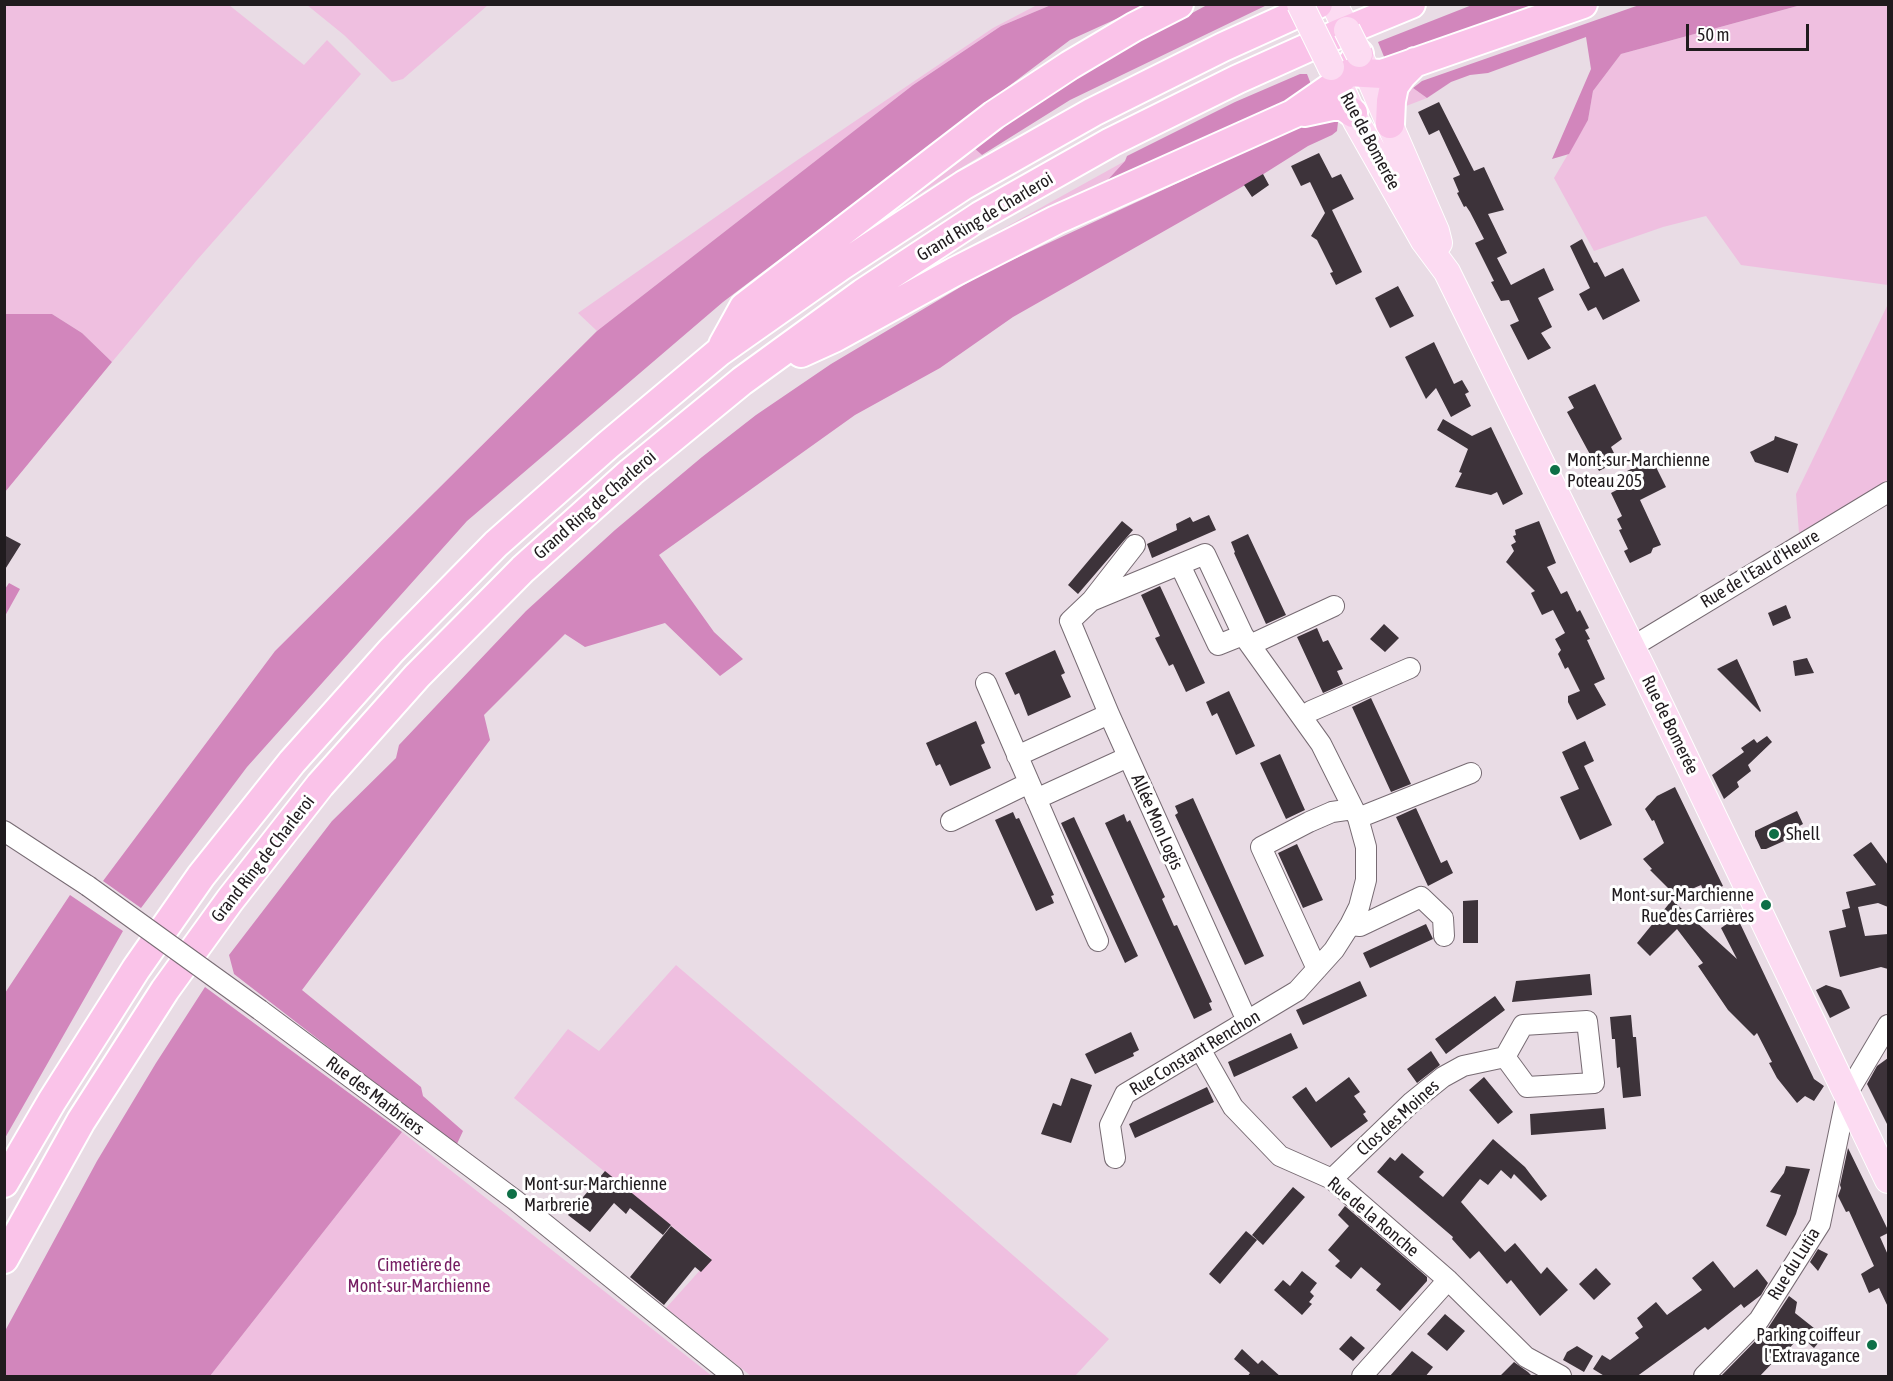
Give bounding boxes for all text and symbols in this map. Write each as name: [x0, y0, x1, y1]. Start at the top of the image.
scale bar: [1689, 12, 1812, 50]
text: 50 m: [1697, 24, 1729, 45]
street label: Rue de Bomerée: [1335, 89, 1405, 193]
street label: Grand Ring de Charleroi: [913, 168, 1057, 266]
street label: Grand Ring de Charleroi: [529, 446, 661, 564]
place label: Mont-sur-Marchienne Poteau 205: [1567, 449, 1710, 492]
marker: Mont-sur-Marchienne Poteau 205: [1548, 463, 1562, 477]
street label: Rue de l'Eau d'Heure: [1697, 525, 1823, 613]
street label: Rue de Bomerée: [1637, 672, 1703, 778]
street label: Allée Mon Logis: [1126, 771, 1188, 873]
street label: Grand Ring de Charleroi: [207, 791, 319, 927]
place label: Shell: [1786, 823, 1820, 845]
marker: Shell: [1767, 827, 1781, 841]
place label: Mont-sur-Marchienne Rue des Carrières: [1611, 884, 1754, 926]
marker: Mont-sur-Marchienne Rue des Carrières: [1759, 898, 1773, 912]
street label: Rue Constant Renchon: [1126, 1006, 1264, 1100]
street label: Rue des Marbriers: [322, 1052, 428, 1140]
street label: Clos des Moines: [1352, 1075, 1444, 1161]
street label: Rue de la Ronche: [1323, 1172, 1423, 1262]
place label: Mont-sur-Marchienne Marbrerie: [524, 1173, 667, 1216]
marker: Mont-sur-Marchienne Marbrerie: [505, 1187, 519, 1201]
street label: Rue du Lutia: [1763, 1224, 1825, 1304]
park label: Cimetière de Mont-sur-Marchienne: [348, 1254, 490, 1296]
place label: Parking coiffeur l'Extravagance: [1756, 1324, 1860, 1366]
marker: Parking coiffeur l'Extravagance: [1865, 1338, 1879, 1352]

